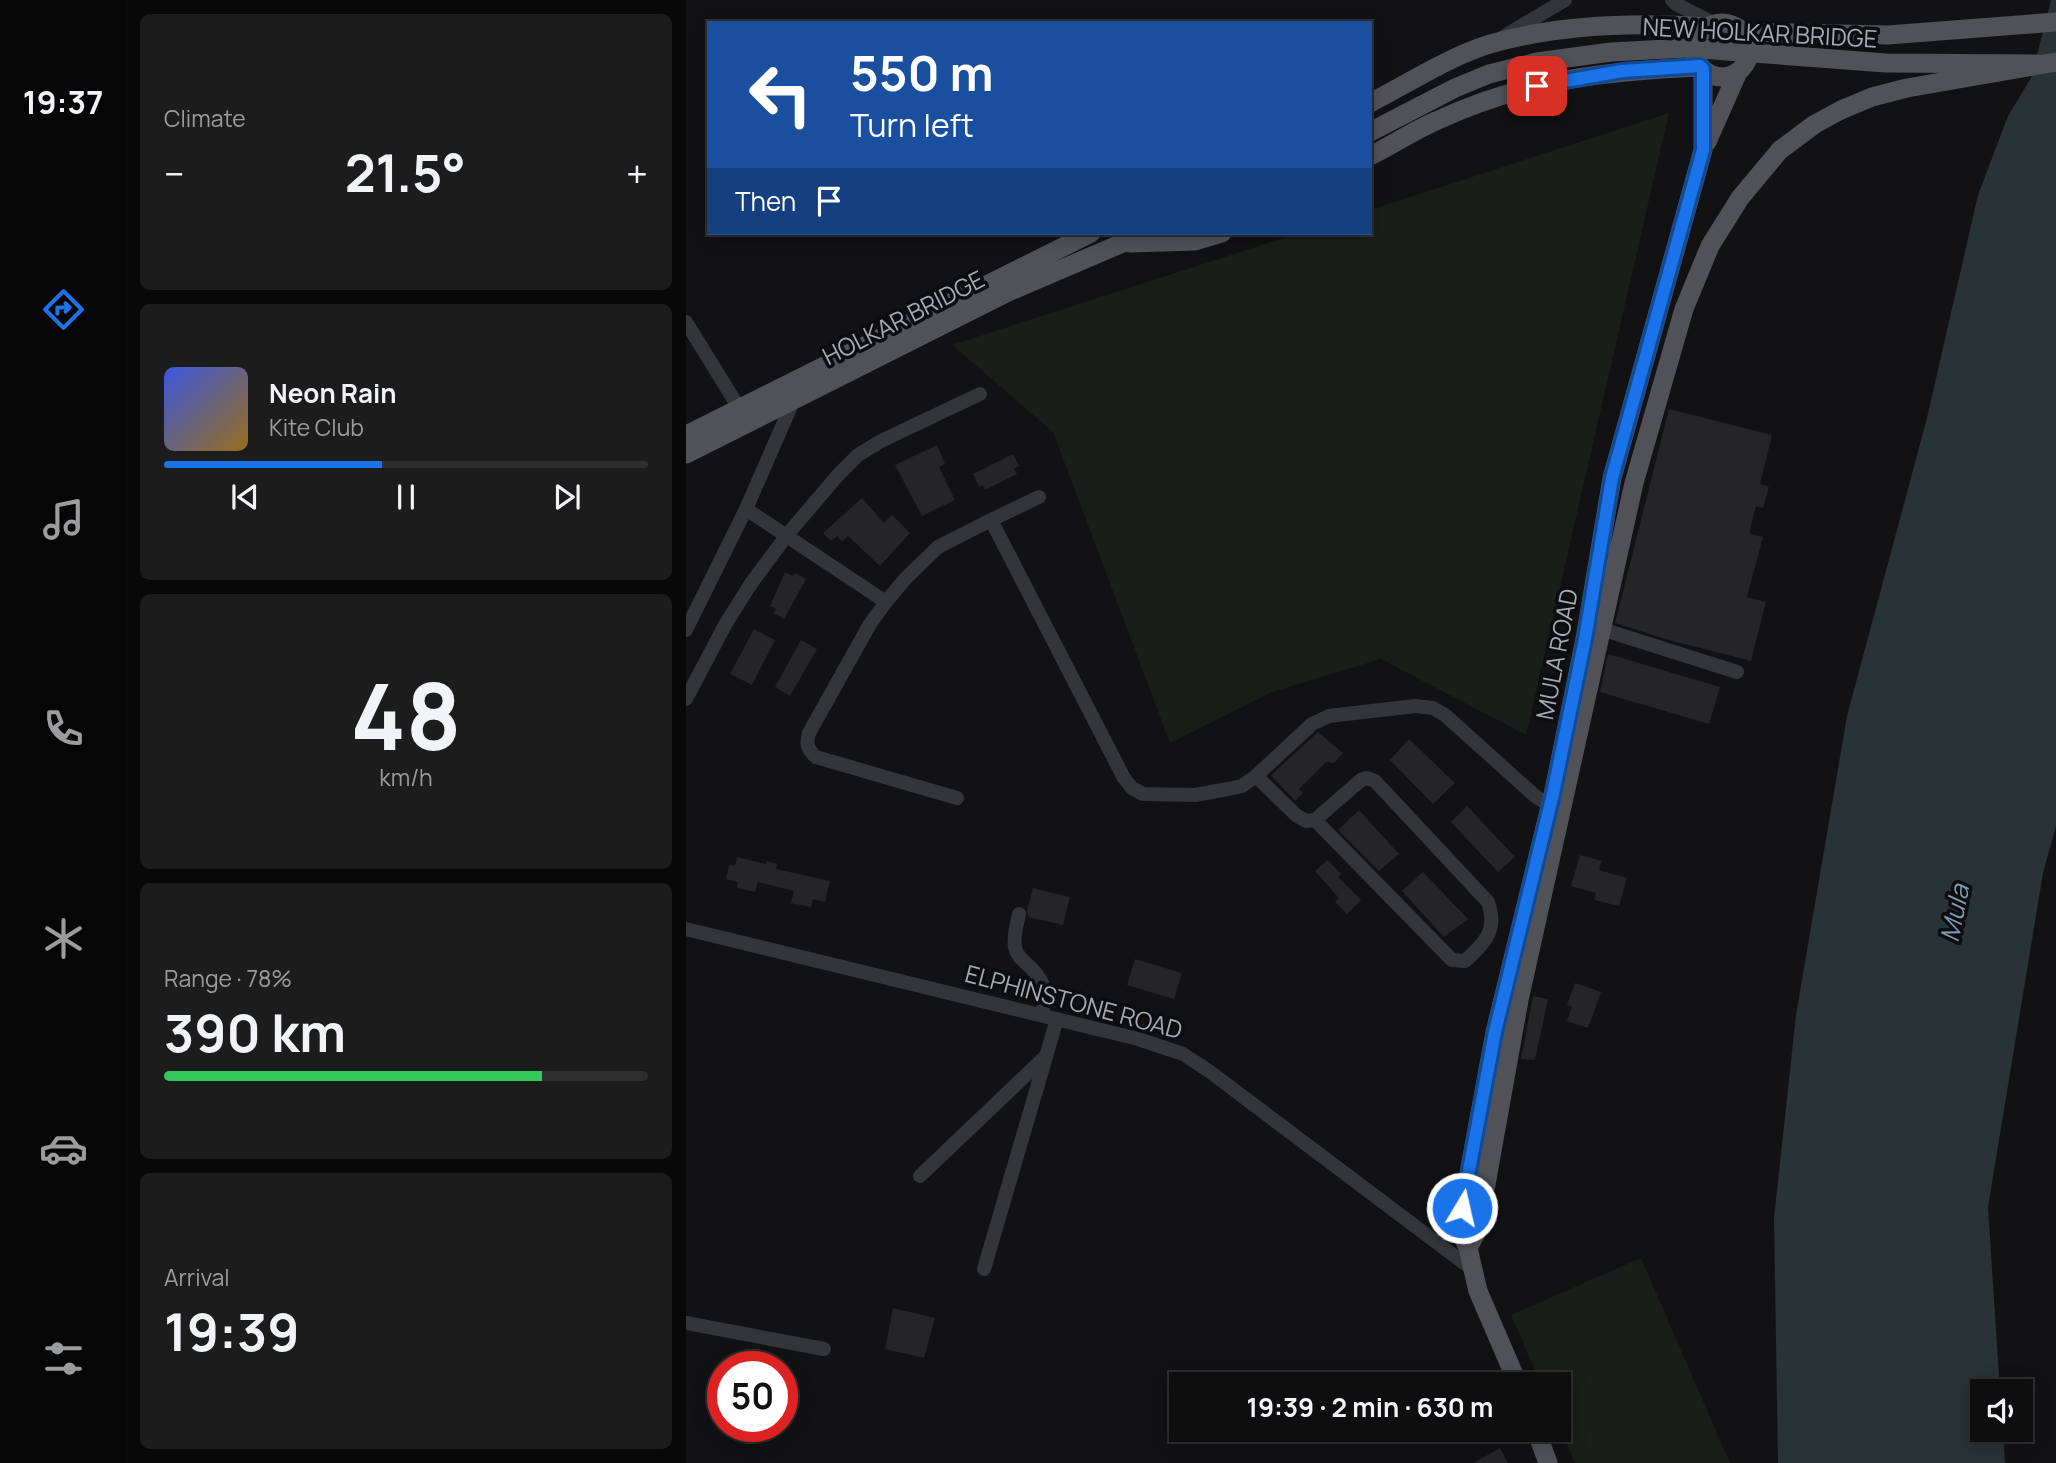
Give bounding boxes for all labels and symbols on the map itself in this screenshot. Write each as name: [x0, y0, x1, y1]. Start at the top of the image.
street label: NEW HOLKAR BRIDGE: [1642, 9, 1878, 55]
pin: [1507, 56, 1567, 116]
street label: HOLKAR BRIDGE: [816, 262, 990, 372]
street label: MULA ROAD: [1527, 586, 1585, 722]
water label: Mula: [1931, 880, 1977, 945]
street label: ELPHINSTONE ROAD: [962, 956, 1186, 1046]
position arrow: [1425, 1171, 1499, 1245]
speed limit sign: 50: [707, 1351, 798, 1442]

